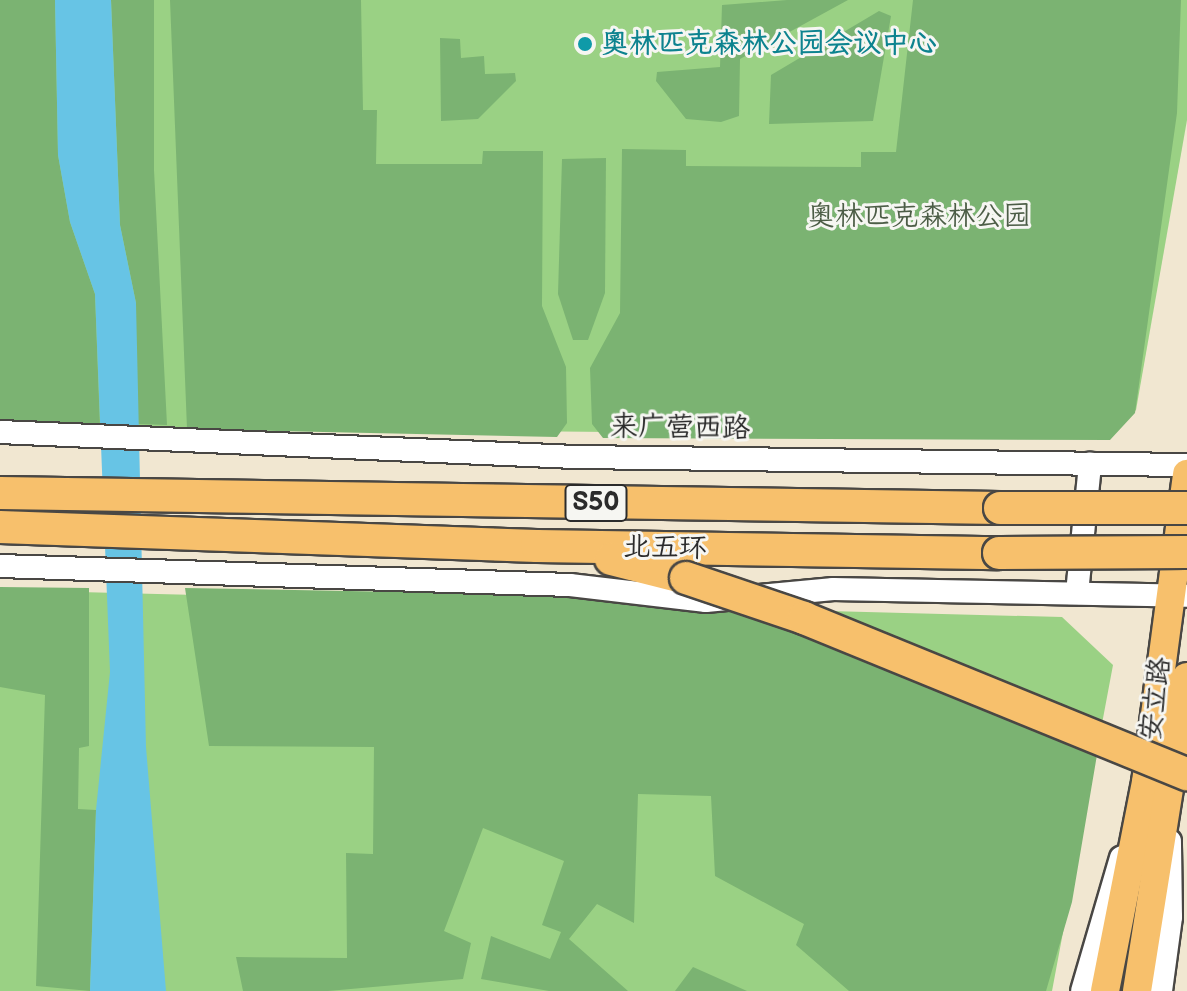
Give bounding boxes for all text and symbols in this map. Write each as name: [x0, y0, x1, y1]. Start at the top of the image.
place label: 奥林匹克森林公园会议中心: [601, 27, 937, 61]
marker: 奥林匹克森林公园会议中心: [576, 35, 594, 53]
park label: 奥林匹克森林公园: [807, 200, 1031, 234]
street label: 来广营西路: [610, 410, 750, 446]
road number: S50: [564, 481, 628, 525]
street label: 北五环: [623, 530, 707, 566]
street label: 安立路: [1134, 655, 1178, 743]

